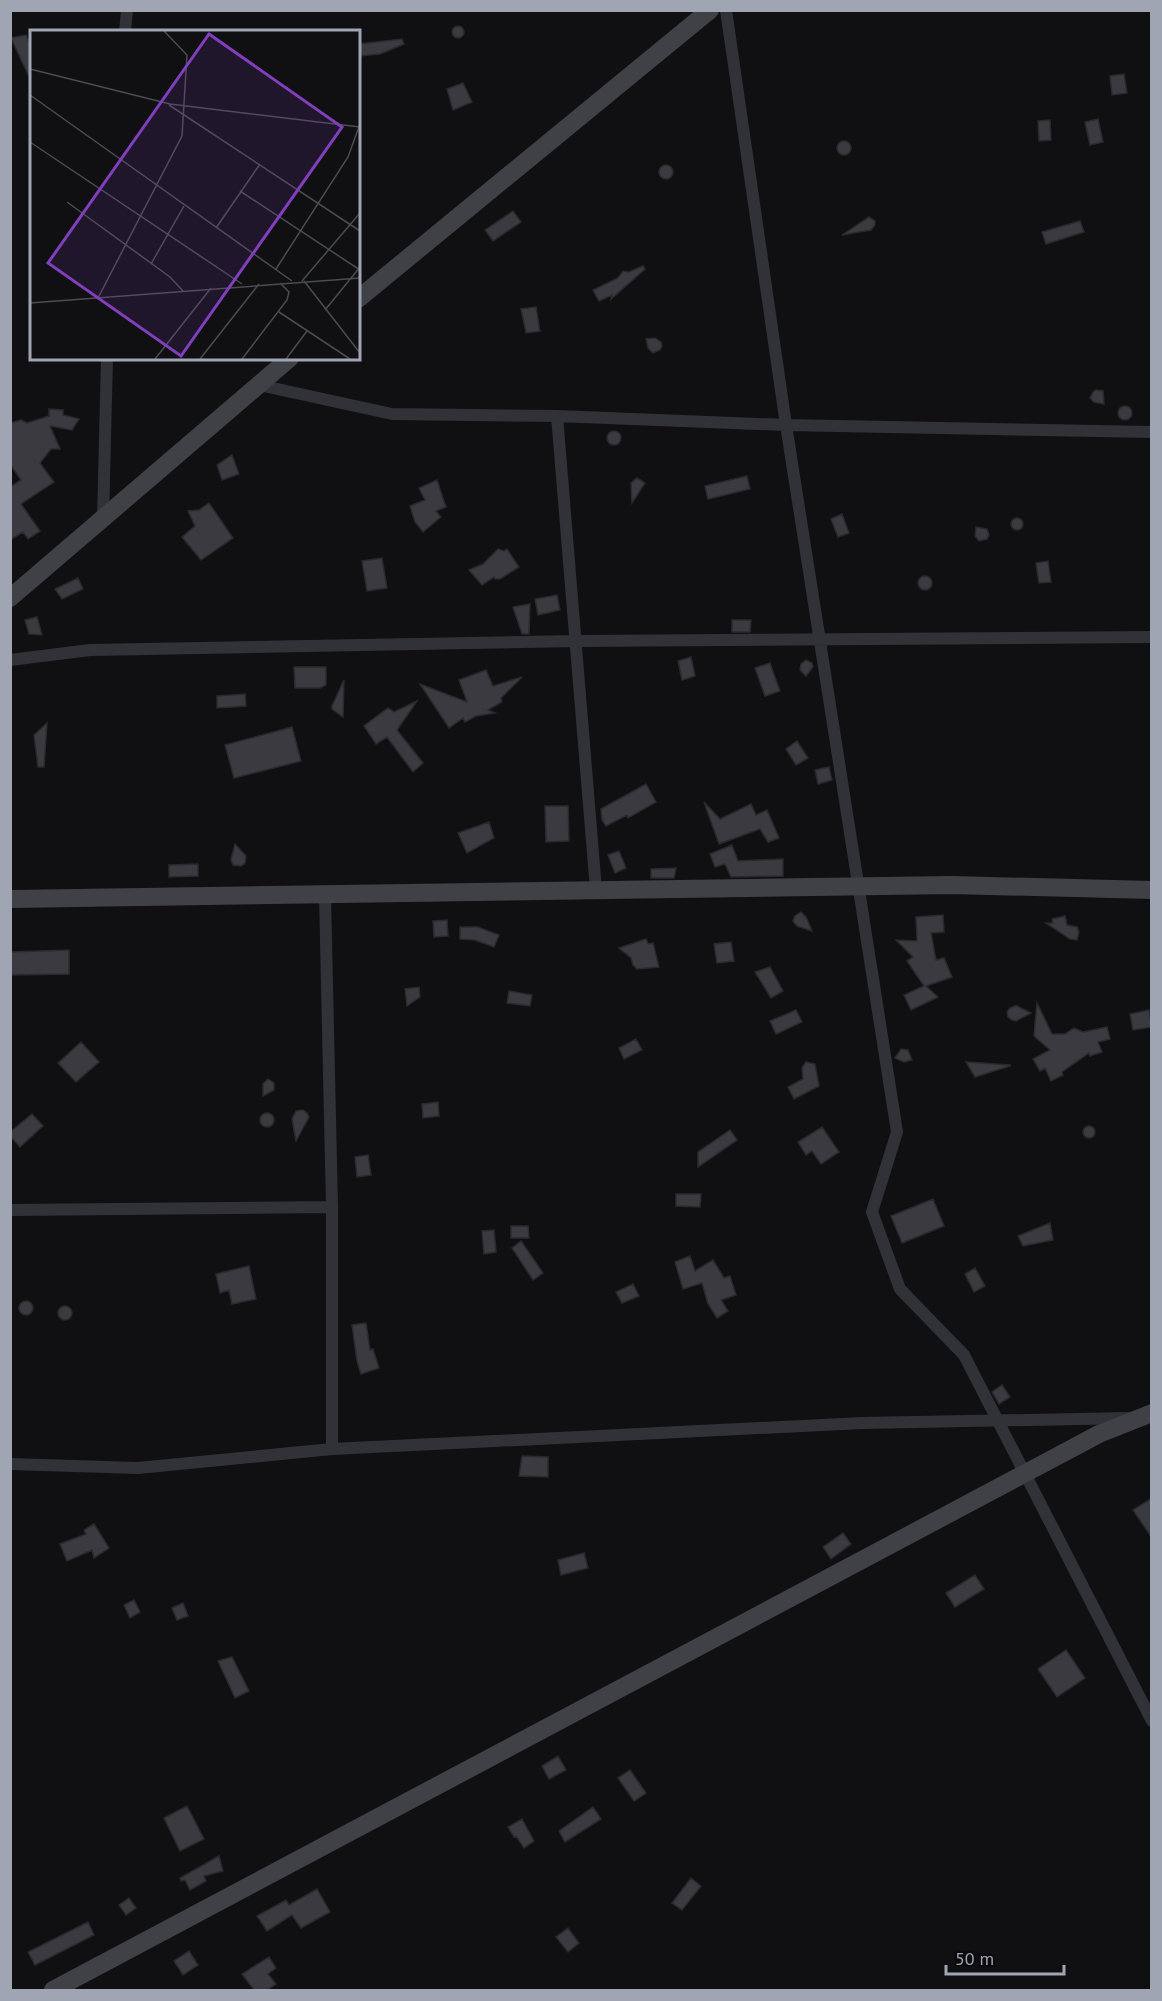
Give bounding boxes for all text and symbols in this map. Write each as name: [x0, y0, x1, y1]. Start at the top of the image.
inset map: [30, 30, 360, 360]
scale bar: [946, 1938, 1064, 1976]
text: 50 m: [955, 1947, 994, 1970]

